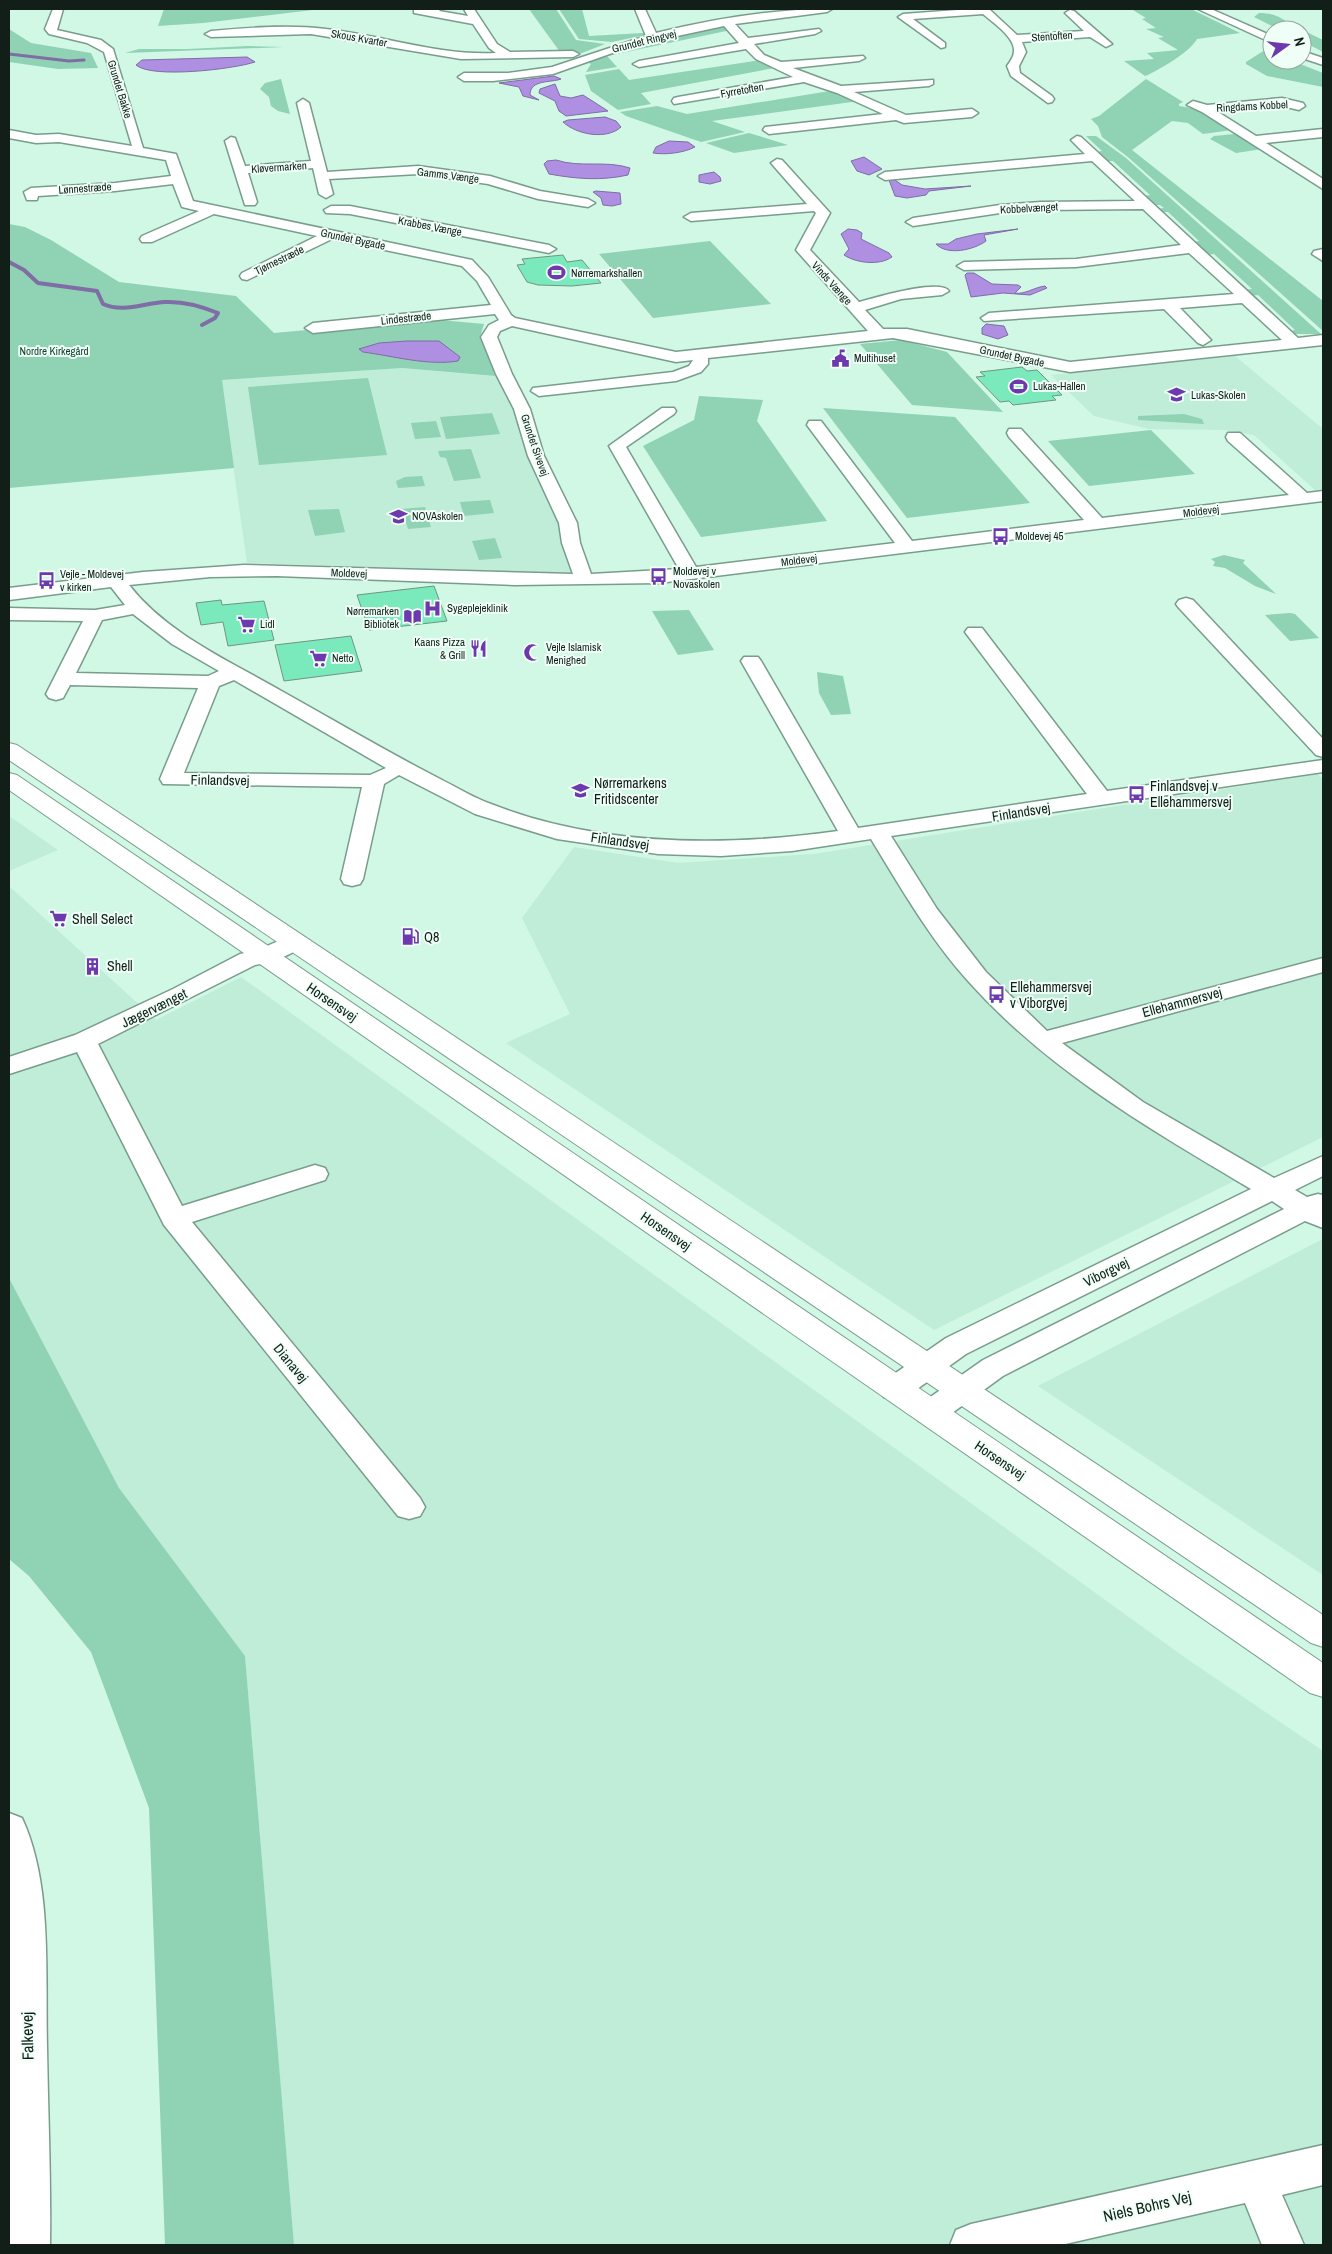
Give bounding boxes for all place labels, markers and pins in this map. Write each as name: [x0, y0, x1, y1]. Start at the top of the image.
sports icon: Nørremarkshallen: [547, 263, 567, 283]
place label: Nørremarkshallen: [571, 266, 642, 280]
public building icon: Multihuset: [830, 348, 850, 368]
place label: Multihuset: [854, 351, 896, 365]
sports icon: Lukas-Hallen: [1009, 376, 1029, 396]
place label: Lukas-Hallen: [1033, 379, 1086, 393]
school or university icon: Lukas-Skolen: [1167, 385, 1187, 405]
place label: Lukas-Skolen: [1191, 388, 1246, 402]
school or university icon: NOVAskolen: [388, 506, 408, 526]
place label: NOVAskolen: [412, 509, 463, 523]
bus stop icon: Moldevej 45: [991, 526, 1011, 546]
place label: Moldevej 45: [1015, 529, 1064, 543]
place label: Moldevej v Novaskolen: [673, 564, 720, 591]
place label: Vejle - Moldevej v kirken: [60, 567, 124, 594]
bus stop icon: Moldevej v Novaskolen: [649, 567, 669, 587]
bus stop icon: Vejle - Moldevej v kirken: [36, 570, 56, 590]
hospital icon: Sygeplejeklinik: [423, 598, 443, 618]
place label: Sygeplejeklinik: [447, 601, 508, 615]
place label: Nørremarken Bibliotek: [346, 604, 399, 631]
library icon: Nørremarken Bibliotek: [403, 607, 423, 627]
supermarket icon: Lidl: [236, 614, 256, 634]
place label: Lidl: [260, 617, 275, 631]
place label: Kaans Pizza & Grill: [414, 635, 465, 662]
restaurant icon: Kaans Pizza & Grill: [469, 638, 489, 658]
place label: Vejle Islamisk Menighed: [546, 640, 602, 667]
mosque icon: Vejle Islamisk Menighed: [522, 643, 542, 663]
supermarket icon: Netto: [308, 648, 328, 668]
place label: Netto: [332, 651, 354, 665]
place label: Nørremarkens Fritidscenter: [594, 774, 667, 808]
place label: Finlandsvej v Ellehammersvej: [1150, 777, 1232, 811]
school or university icon: Nørremarkens Fritidscenter: [570, 781, 590, 801]
bus stop icon: Finlandsvej v Ellehammersvej: [1126, 784, 1146, 804]
supermarket icon: Shell Select: [48, 909, 68, 929]
place label: Shell Select: [72, 910, 133, 928]
fuel station icon: Q8: [400, 927, 420, 947]
place label: Q8: [424, 928, 439, 946]
building icon: Shell: [83, 956, 103, 976]
place label: Shell: [107, 957, 133, 975]
place label: Ellehammersvej v Viborgvej: [1010, 978, 1092, 1012]
bus stop icon: Ellehammersvej v Viborgvej: [986, 985, 1006, 1005]

